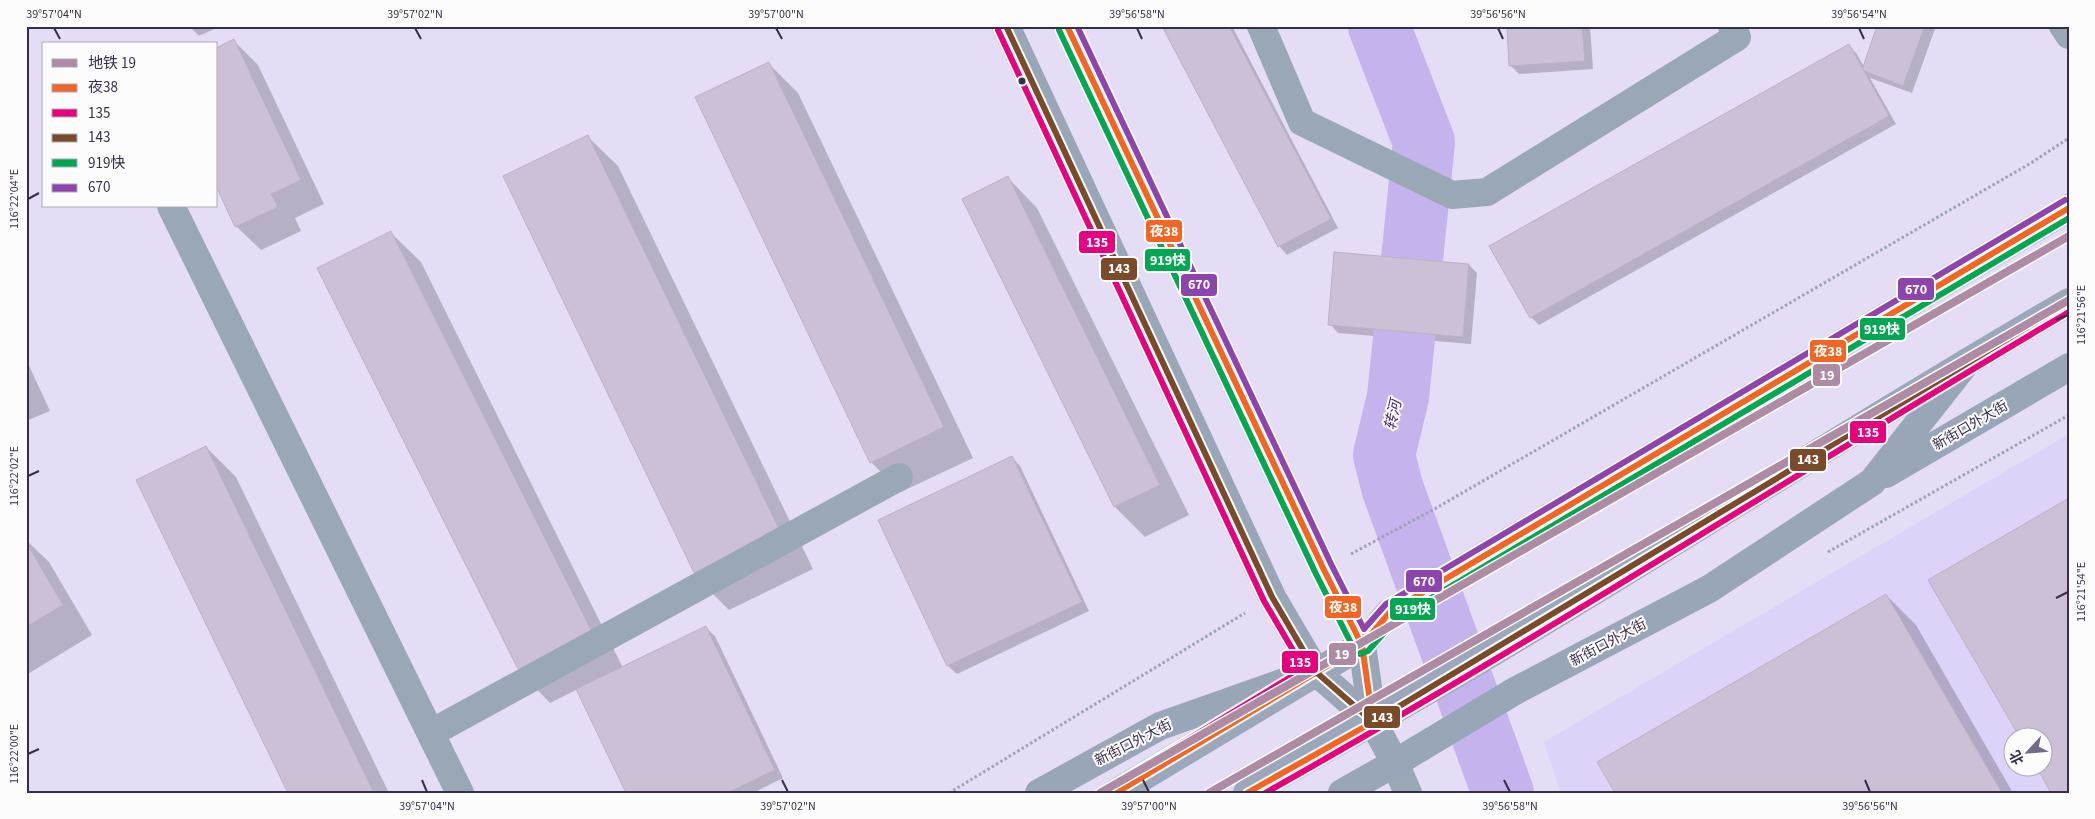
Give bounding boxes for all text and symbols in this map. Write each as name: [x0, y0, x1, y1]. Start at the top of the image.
text: 39°57'04"N: [26, 6, 82, 23]
text: 39°57'02"N: [387, 6, 443, 23]
text: 39°57'00"N: [748, 6, 804, 23]
text: 39°56'58"N: [1109, 6, 1165, 23]
text: 39°56'56"N: [1470, 6, 1526, 23]
text: 39°56'54"N: [1831, 6, 1887, 23]
legend: [42, 42, 218, 208]
text: 地铁 19: [88, 53, 136, 74]
unlabelled marker: [1017, 76, 1027, 86]
text: 夜38: [88, 77, 118, 98]
text: 135: [88, 103, 110, 124]
text: 143: [88, 127, 110, 148]
text: 919快: [88, 153, 125, 174]
text: 116°22'04"E: [6, 169, 23, 229]
text: 670: [88, 177, 110, 198]
line badge: 夜38: [1145, 219, 1183, 243]
text: 夜38: [1150, 222, 1178, 242]
line badge: 135: [1078, 230, 1116, 254]
text: 135: [1086, 233, 1108, 253]
line badge: 919快: [1144, 248, 1191, 272]
text: 919快: [1150, 251, 1186, 271]
line badge: 143: [1100, 257, 1138, 281]
text: 143: [1108, 259, 1130, 279]
line badge: 670: [1180, 273, 1218, 297]
text: 670: [1188, 275, 1210, 295]
line badge: 670: [1897, 277, 1935, 301]
text: 670: [1905, 280, 1927, 300]
text: 116°21'56"E: [2073, 285, 2090, 345]
line badge: 919快: [1859, 317, 1906, 341]
text: 919快: [1864, 320, 1900, 340]
line badge: 夜38: [1809, 339, 1847, 363]
text: 夜38: [1814, 342, 1842, 362]
line badge: 19: [1812, 363, 1841, 387]
text: 19: [1820, 366, 1834, 386]
water label: 转河: [1380, 395, 1408, 432]
street label: 新街口外大街: [1929, 396, 2012, 456]
line badge: 135: [1849, 420, 1887, 444]
text: 135: [1857, 423, 1879, 443]
text: 116°22'02"E: [6, 446, 23, 506]
line badge: 143: [1789, 448, 1827, 472]
text: 143: [1797, 450, 1819, 470]
text: 116°21'54"E: [2073, 562, 2090, 622]
line badge: 670: [1405, 569, 1443, 593]
text: 670: [1413, 572, 1435, 592]
line badge: 夜38: [1324, 595, 1362, 619]
line badge: 919快: [1389, 597, 1436, 621]
text: 夜38: [1329, 598, 1357, 618]
text: 919快: [1395, 600, 1431, 620]
street label: 新街口外大街: [1567, 614, 1650, 671]
line badge: 19: [1328, 642, 1357, 666]
text: 19: [1335, 645, 1349, 665]
line badge: 135: [1281, 650, 1319, 674]
text: 135: [1289, 653, 1311, 673]
line badge: 143: [1363, 705, 1401, 729]
text: 143: [1371, 708, 1393, 728]
street label: 新街口外大街: [1091, 715, 1175, 771]
text: 116°22'00"E: [6, 724, 23, 784]
north arrow: [2002, 726, 2052, 776]
text: 北: [2005, 747, 2029, 768]
text: 39°57'04"N: [399, 798, 455, 815]
text: 39°57'02"N: [760, 798, 816, 815]
text: 39°57'00"N: [1121, 798, 1177, 815]
text: 39°56'58"N: [1482, 798, 1538, 815]
text: 39°56'56"N: [1842, 798, 1898, 815]

